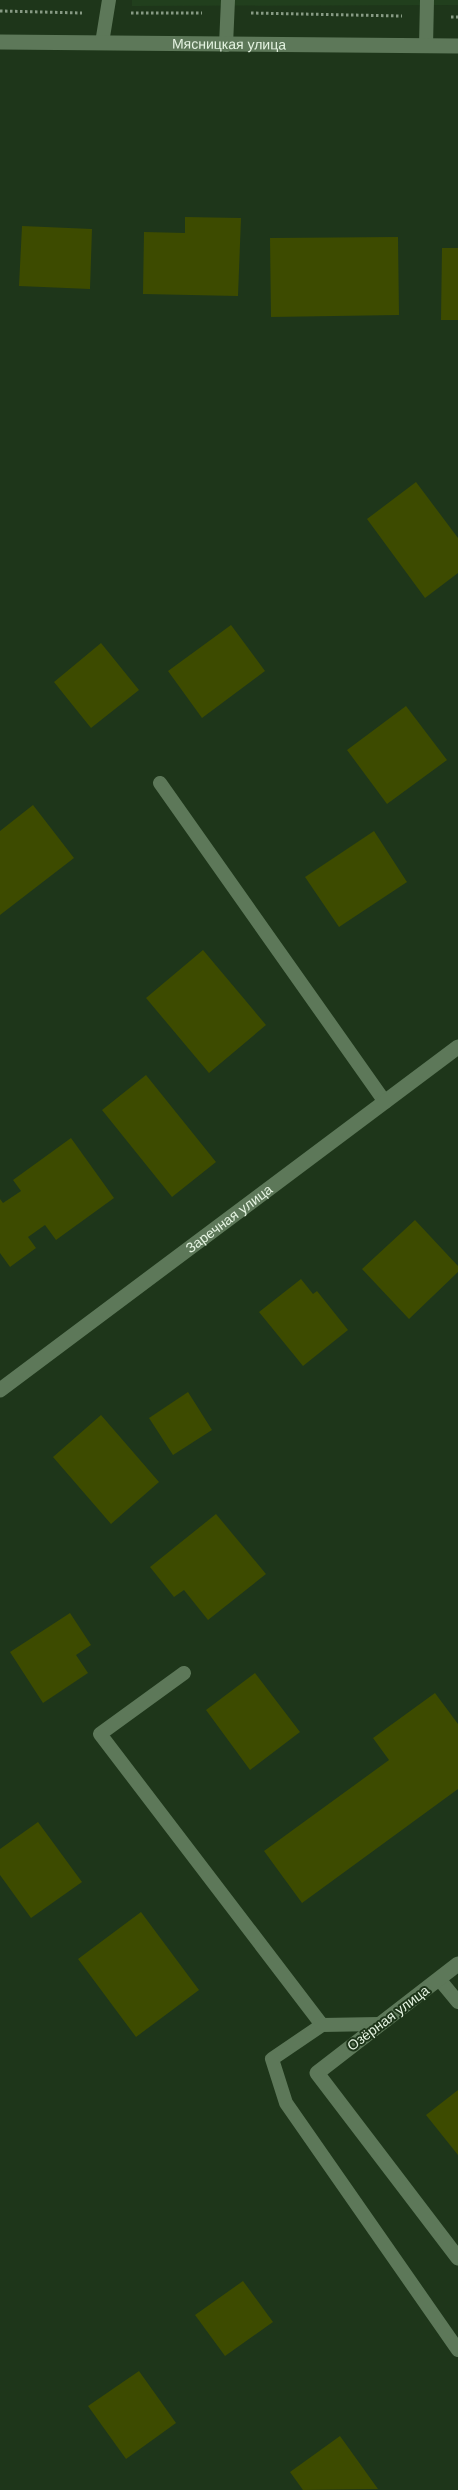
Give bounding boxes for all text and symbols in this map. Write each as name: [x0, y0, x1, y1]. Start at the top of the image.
street label: Мясницкая улица: [172, 36, 286, 52]
street label: Заречная улица: [182, 1181, 276, 1256]
street label: Озёрная улица: [344, 1982, 432, 2054]

